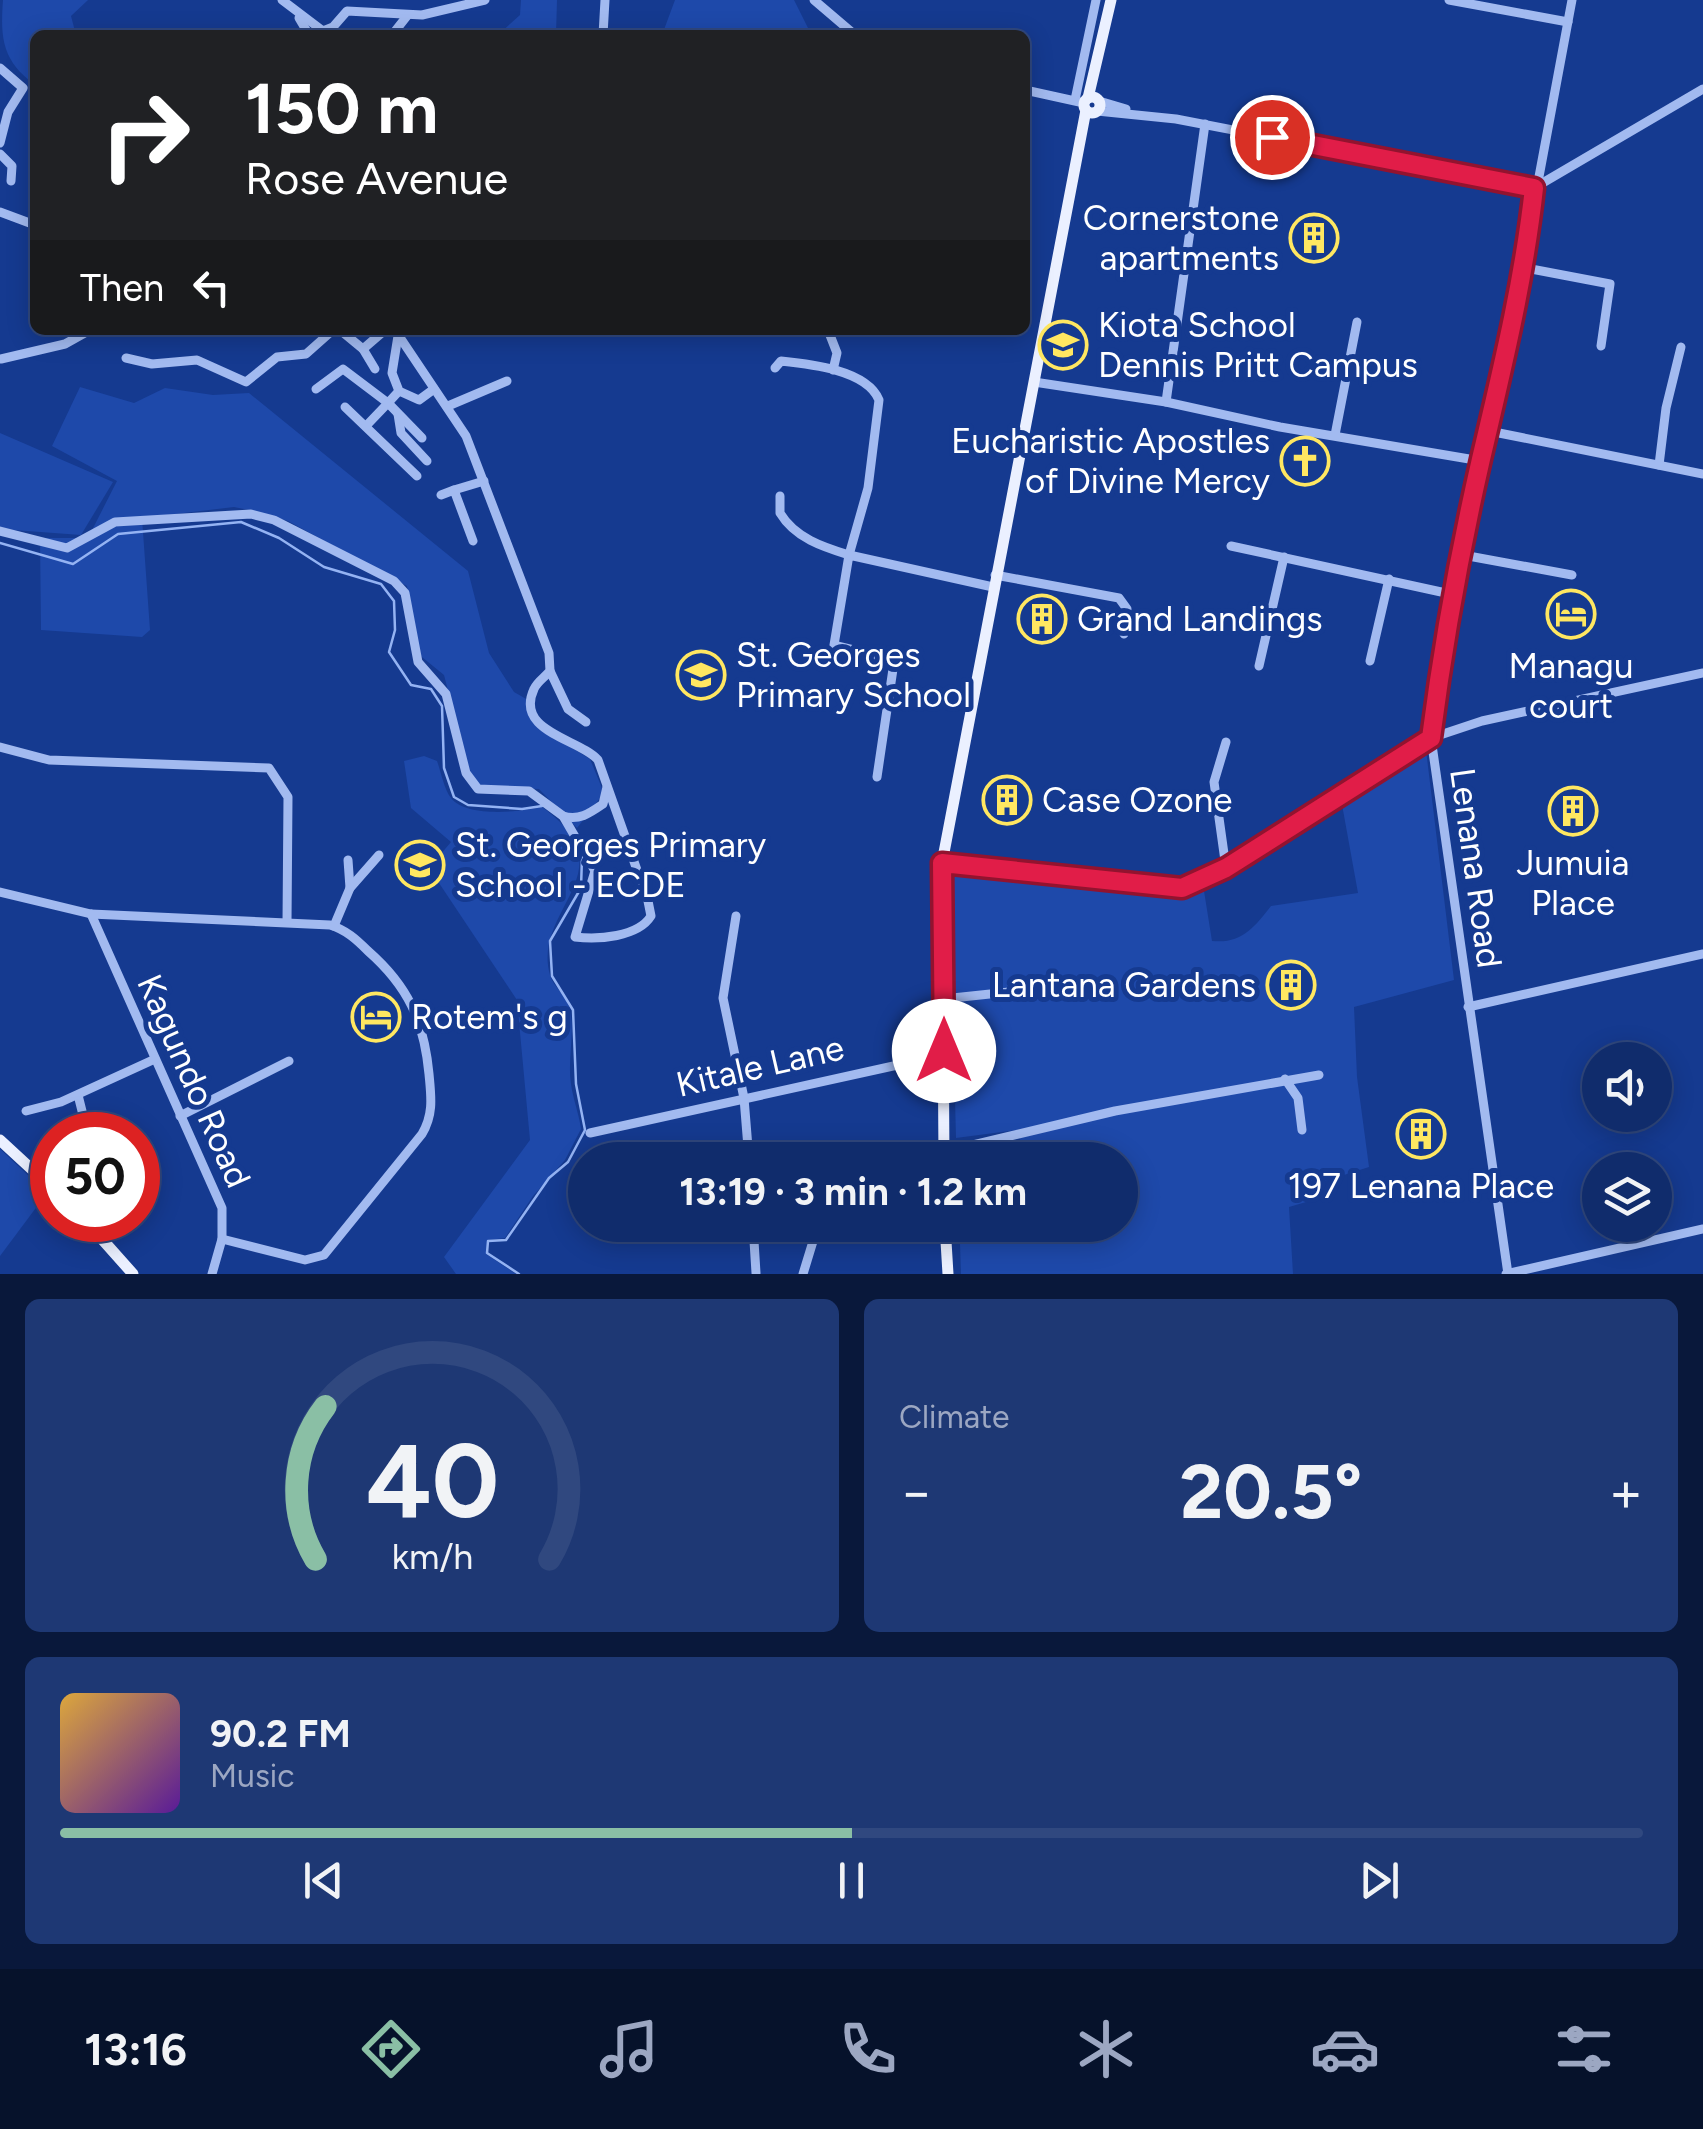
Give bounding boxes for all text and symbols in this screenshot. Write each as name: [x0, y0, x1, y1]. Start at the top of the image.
text: 150 m: [245, 66, 438, 151]
icon: right: [80, 70, 210, 200]
pin: [1230, 95, 1315, 180]
icon: arrive: [1245, 110, 1300, 165]
text: Rose Avenue: [245, 151, 508, 205]
place label: Cornerstone apartments: [1083, 197, 1279, 279]
building icon: Cornerstone apartments: [1288, 212, 1340, 264]
icon: left: [184, 260, 239, 315]
text: Then: [80, 265, 164, 311]
place label: Kiota School Dennis Pritt Campus: [1098, 304, 1418, 386]
school or university icon: Kiota School Dennis Pritt Campus: [1037, 319, 1089, 371]
place label: Eucharistic Apostles of Divine Mercy: [951, 420, 1271, 502]
church icon: Eucharistic Apostles of Divine Mercy: [1279, 435, 1331, 487]
hotel icon: Managu court: [1545, 588, 1597, 640]
building icon: Grand Landings: [1016, 593, 1068, 645]
place label: Grand Landings: [1077, 598, 1323, 640]
place label: St. Georges Primary School: [736, 634, 971, 716]
place label: Managu court: [1509, 645, 1633, 727]
school or university icon: St. Georges Primary School: [675, 649, 727, 701]
street label: Lenana Road: [1441, 765, 1511, 971]
building icon: Case Ozone: [981, 774, 1033, 826]
place label: Case Ozone: [1042, 779, 1232, 821]
building icon: Jumuia Place: [1547, 785, 1599, 837]
place label: St. Georges Primary School - ECDE: [455, 824, 767, 906]
school or university icon: St. Georges Primary School - ECDE: [394, 839, 446, 891]
place label: Jumuia Place: [1517, 842, 1629, 924]
building icon: Lantana Gardens: [1265, 959, 1317, 1011]
place label: Lantana Gardens: [992, 964, 1256, 1006]
street label: Kagundo Road: [128, 968, 260, 1194]
hotel icon: Rotem's g: [350, 991, 402, 1043]
place label: Rotem's g: [411, 996, 568, 1038]
position arrow: [892, 999, 996, 1103]
street label: Kitale Lane: [672, 1026, 848, 1106]
map controls: [1582, 1042, 1672, 1242]
button: sound: [1582, 1042, 1672, 1132]
building icon: 197 Lenana Place: [1395, 1108, 1447, 1160]
speed limit sign: 50: [30, 1112, 160, 1242]
button: layers: [1582, 1152, 1672, 1242]
place label: 197 Lenana Place: [1288, 1165, 1554, 1207]
text: 13:19 · 3 min · 1.2 km: [679, 1169, 1027, 1215]
text: Climate: [899, 1398, 1010, 1436]
text: 40: [365, 1418, 499, 1543]
text: 20.5°: [1180, 1447, 1362, 1537]
text: −: [899, 1459, 933, 1525]
text: +: [1609, 1459, 1643, 1525]
text: km/h: [391, 1535, 473, 1578]
text: 90.2 FM: [210, 1711, 351, 1757]
text: Music: [210, 1757, 295, 1795]
icon: previous: [296, 1853, 351, 1908]
icon: pause: [824, 1853, 879, 1908]
icon: next: [1352, 1853, 1407, 1908]
icon: directions: [356, 2014, 426, 2084]
icon: music: [594, 2014, 664, 2084]
icon: phone: [833, 2014, 903, 2084]
icon: climate: [1071, 2014, 1141, 2084]
icon: car: [1310, 2014, 1380, 2084]
icon: filters: [1549, 2014, 1619, 2084]
text: 13:16: [84, 2022, 187, 2076]

